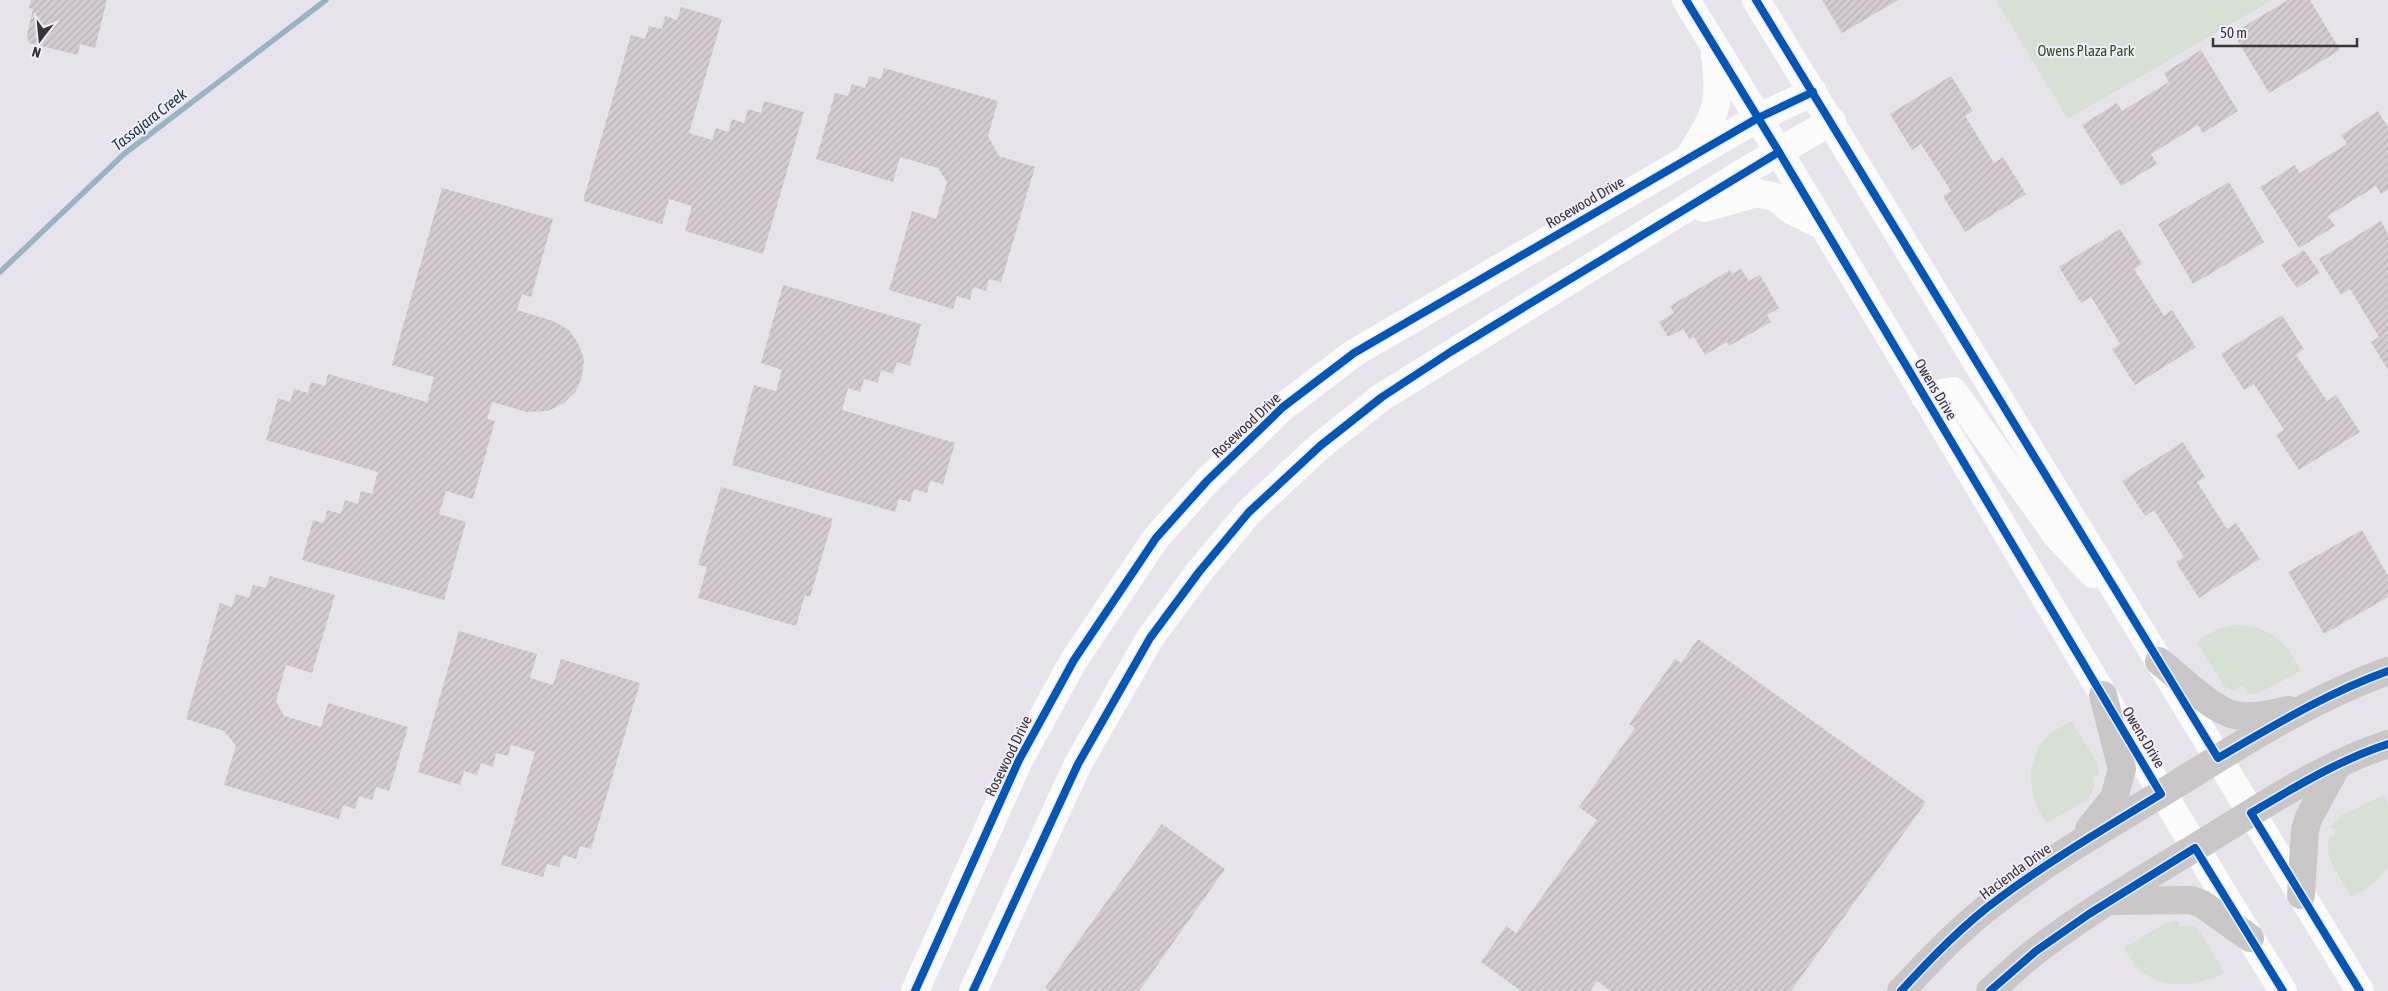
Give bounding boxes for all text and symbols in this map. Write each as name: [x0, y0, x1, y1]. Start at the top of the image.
north arrow: [15, 15, 65, 65]
scale bar: [2213, 15, 2357, 47]
text: 50 m: [2220, 24, 2247, 41]
park label: Owens Plaza Park: [2038, 42, 2135, 59]
text: N: [30, 44, 43, 61]
water label: Tassajara Creek: [108, 84, 191, 155]
street label: Rosewood Drive: [1543, 173, 1627, 231]
street label: Owens Drive: [1911, 355, 1961, 423]
street label: Rosewood Drive: [1208, 389, 1284, 461]
street label: Owens Drive: [2119, 703, 2169, 771]
street label: Rosewood Drive: [981, 713, 1035, 799]
street label: Hacienda Drive: [1976, 839, 2054, 903]

